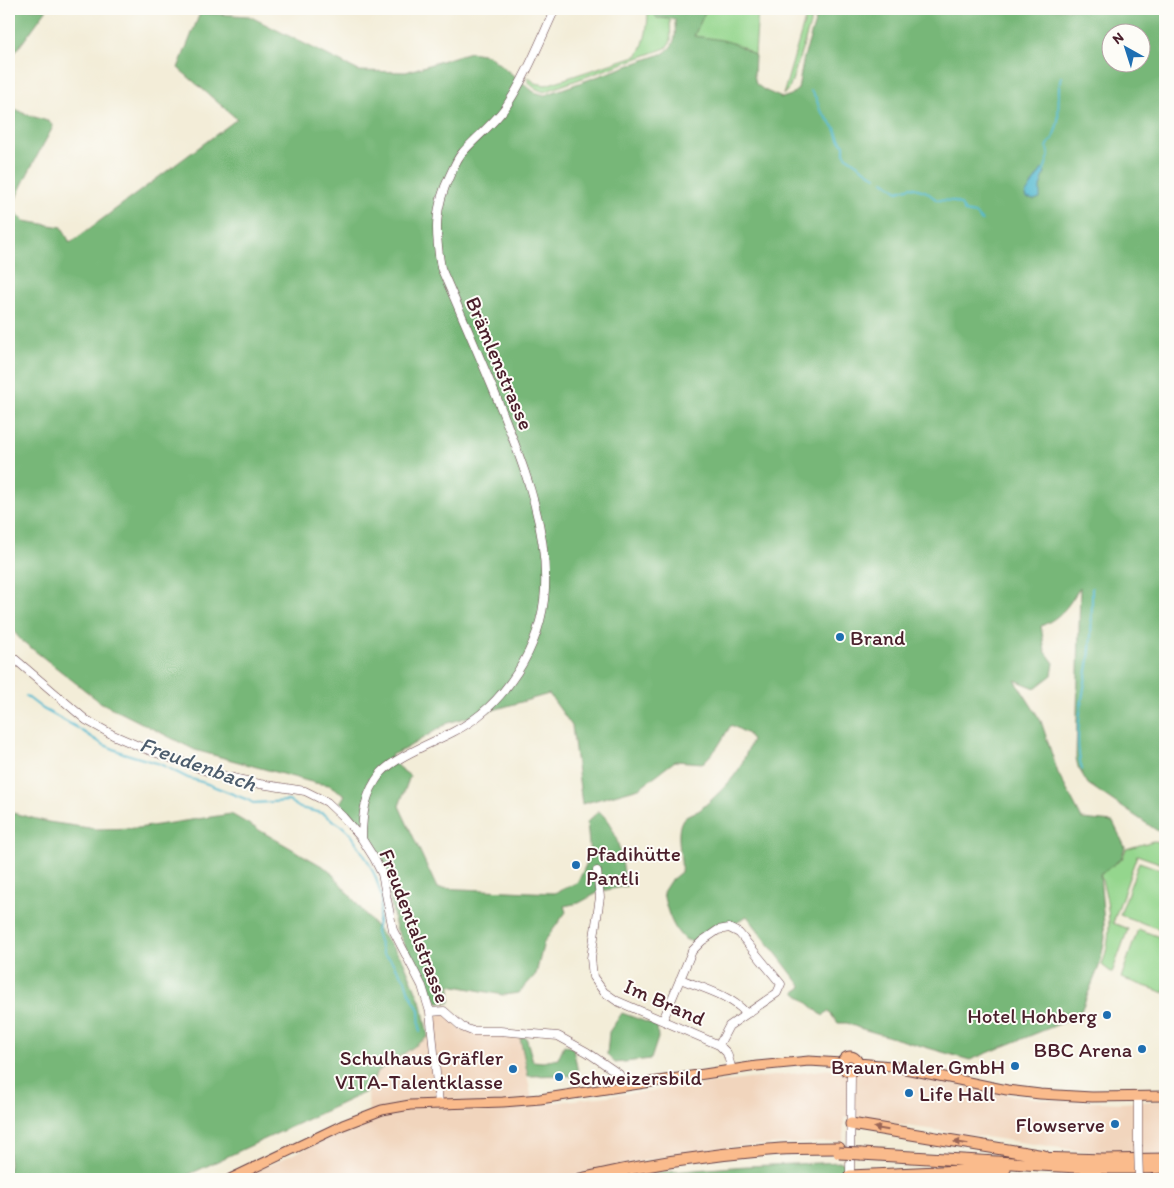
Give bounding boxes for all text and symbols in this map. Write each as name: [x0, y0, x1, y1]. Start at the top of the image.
north arrow: [1102, 22, 1152, 72]
text: N: [1109, 29, 1127, 48]
street label: Brämlenstrasse: [461, 293, 539, 433]
place label: Brand: [850, 625, 906, 650]
marker: Brand: [834, 631, 846, 643]
water label: Freudenbach: [136, 730, 260, 798]
place label: Pfadihütte Pantli: [586, 841, 681, 890]
street label: Freudentalstrasse: [374, 845, 456, 1007]
marker: Pfadihütte Pantli: [570, 859, 582, 871]
street label: Im Brand: [621, 973, 710, 1031]
place label: Hotel Hohberg: [967, 1003, 1097, 1028]
marker: Hotel Hohberg: [1101, 1009, 1113, 1021]
place label: BBC Arena: [1034, 1037, 1132, 1062]
marker: BBC Arena: [1136, 1043, 1148, 1055]
place label: Schulhaus Gräfler VITA-Talentklasse: [335, 1045, 504, 1094]
place label: Braun Maler GmbH: [831, 1054, 1005, 1079]
marker: Braun Maler GmbH: [1009, 1060, 1021, 1072]
marker: Schulhaus Gräfler VITA-Talentklasse: [507, 1063, 519, 1075]
place label: Schweizersbild: [569, 1065, 703, 1090]
marker: Schweizersbild: [553, 1071, 565, 1083]
place label: Life Hall: [919, 1081, 995, 1106]
marker: Life Hall: [903, 1087, 915, 1099]
place label: Flowserve: [1016, 1112, 1105, 1137]
marker: Flowserve: [1109, 1118, 1121, 1130]
one-way arrow: [872, 1124, 888, 1132]
one-way arrow: [952, 1139, 968, 1147]

